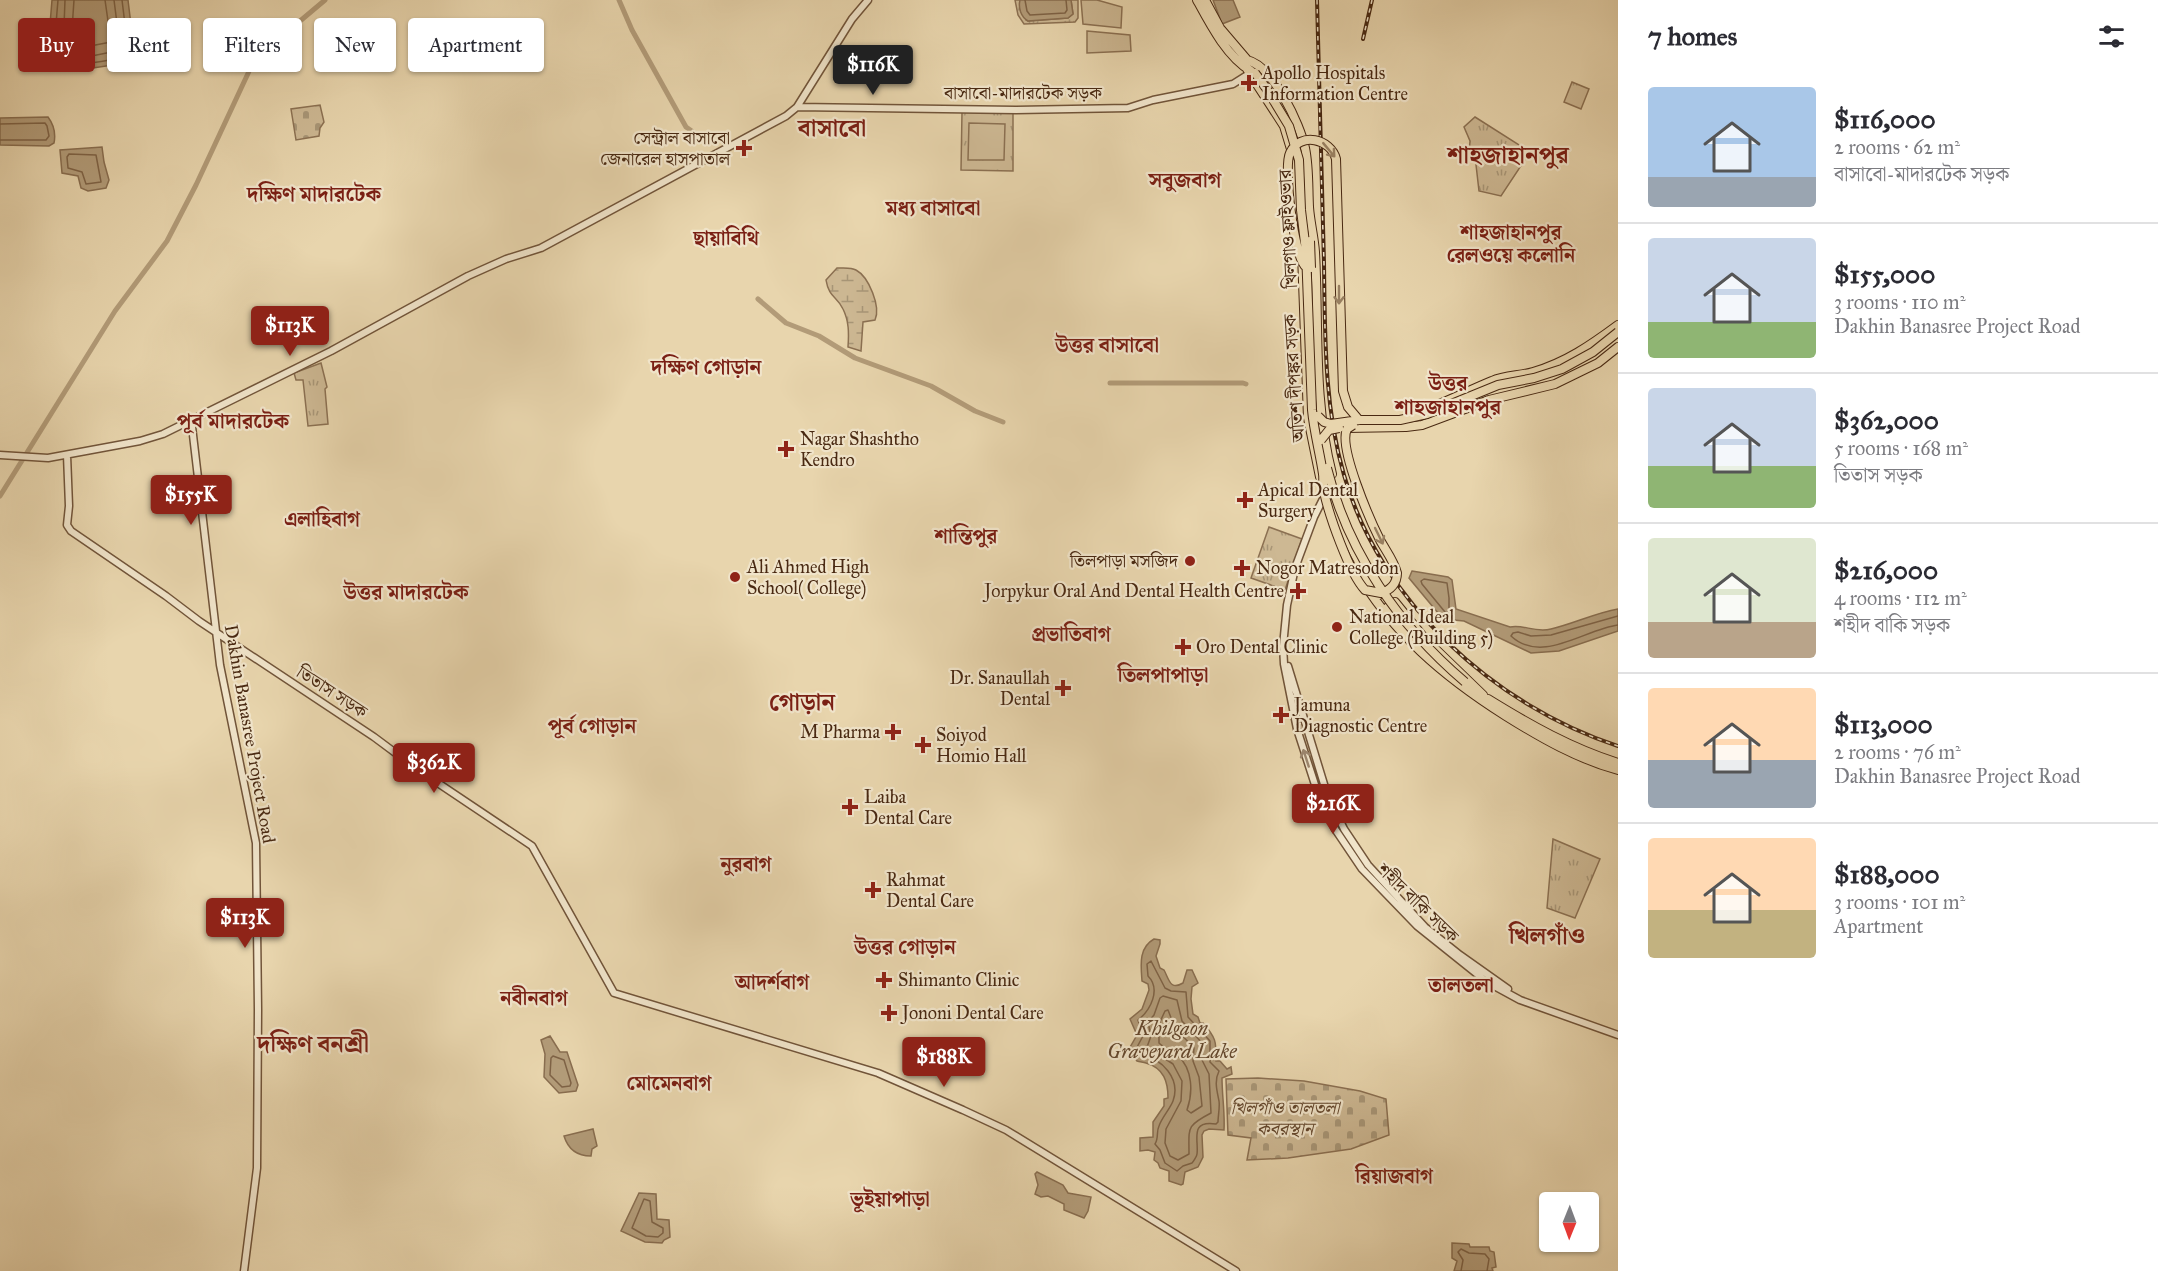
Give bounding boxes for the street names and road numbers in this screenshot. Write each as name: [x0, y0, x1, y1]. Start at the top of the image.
street label: বাসাবো-মাদারটেক সড়ক: [943, 82, 1103, 104]
street label: খিলগাও ফ্লাইওভার: [1274, 168, 1302, 290]
street label: অতিশ দীপঙ্কর সড়ক: [1278, 312, 1310, 444]
street label: Dakhin Banasree Project Road: [220, 623, 280, 845]
street label: তিতাস সড়ক: [292, 661, 373, 724]
street label: শহীদ বাকি সড়ক: [1372, 858, 1464, 948]

